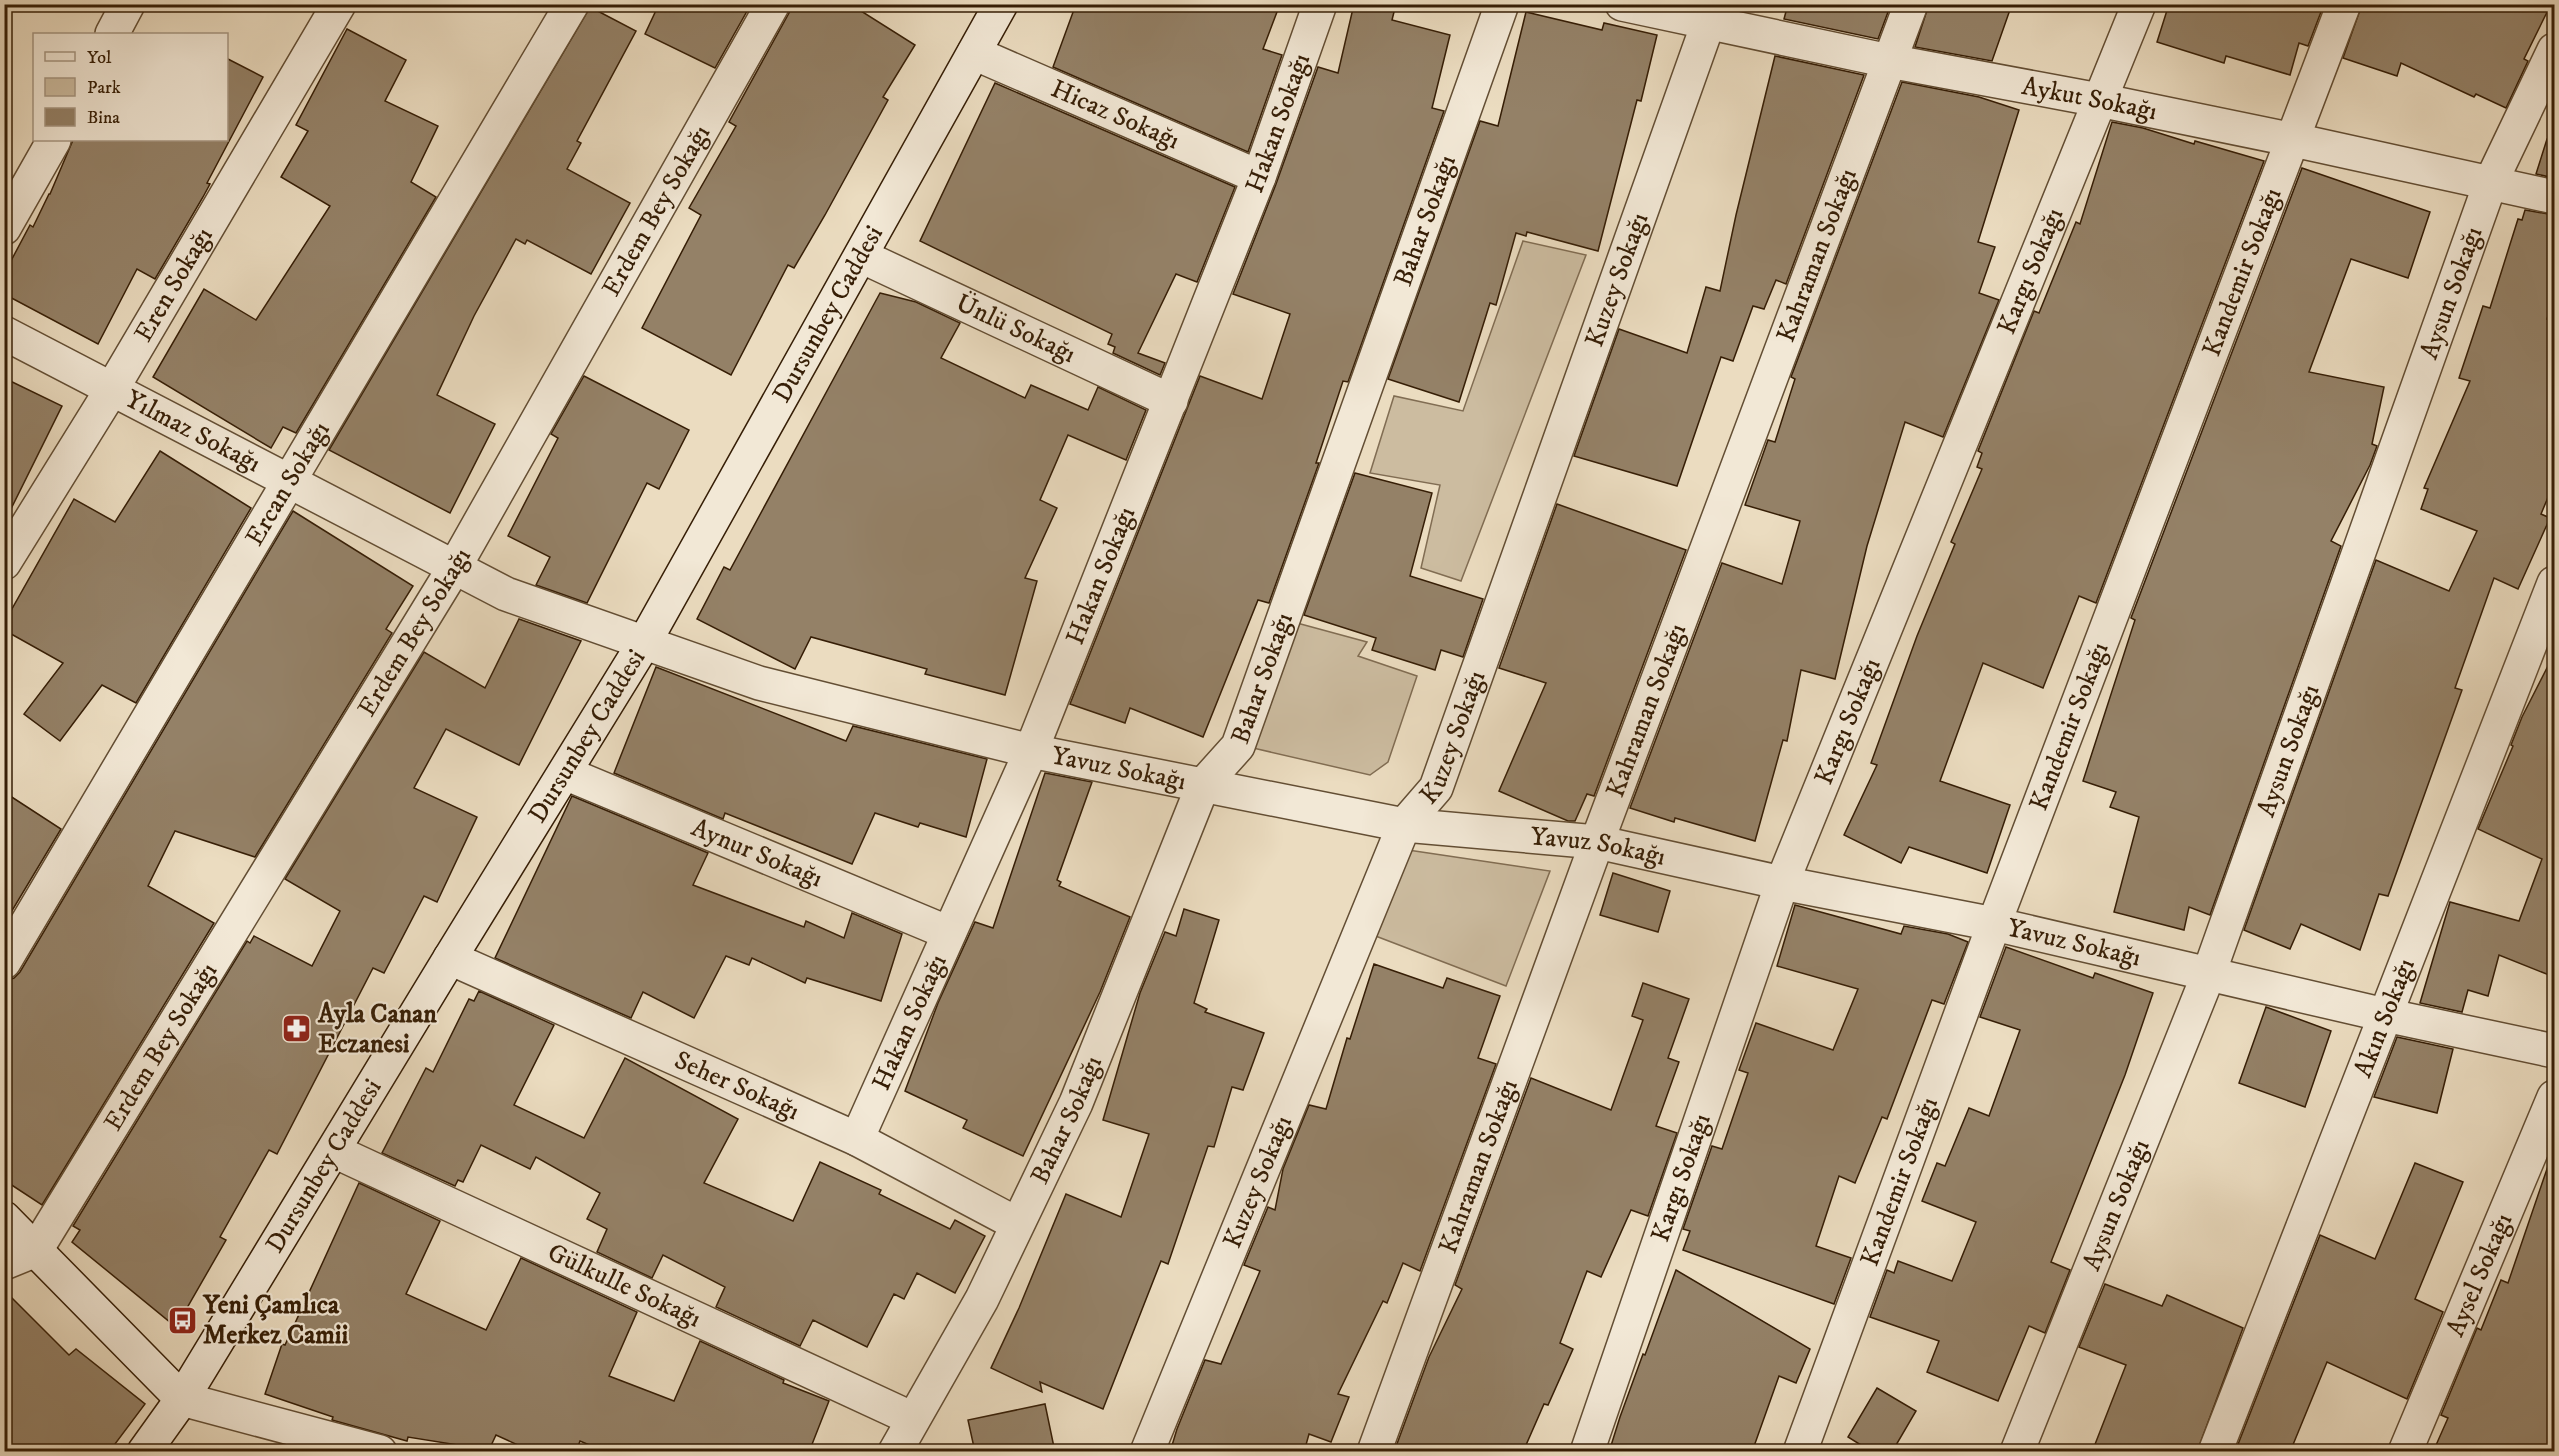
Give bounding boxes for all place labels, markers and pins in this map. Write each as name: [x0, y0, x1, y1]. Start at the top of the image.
place label: Ayla Canan Eczanesi: [317, 998, 437, 1061]
pharmacy icon: Ayla Canan Eczanesi: [281, 1013, 313, 1045]
place label: Yeni Çamlıca Merkez Camii: [202, 1289, 349, 1352]
bus stop icon: Yeni Çamlıca Merkez Camii: [166, 1304, 198, 1336]

